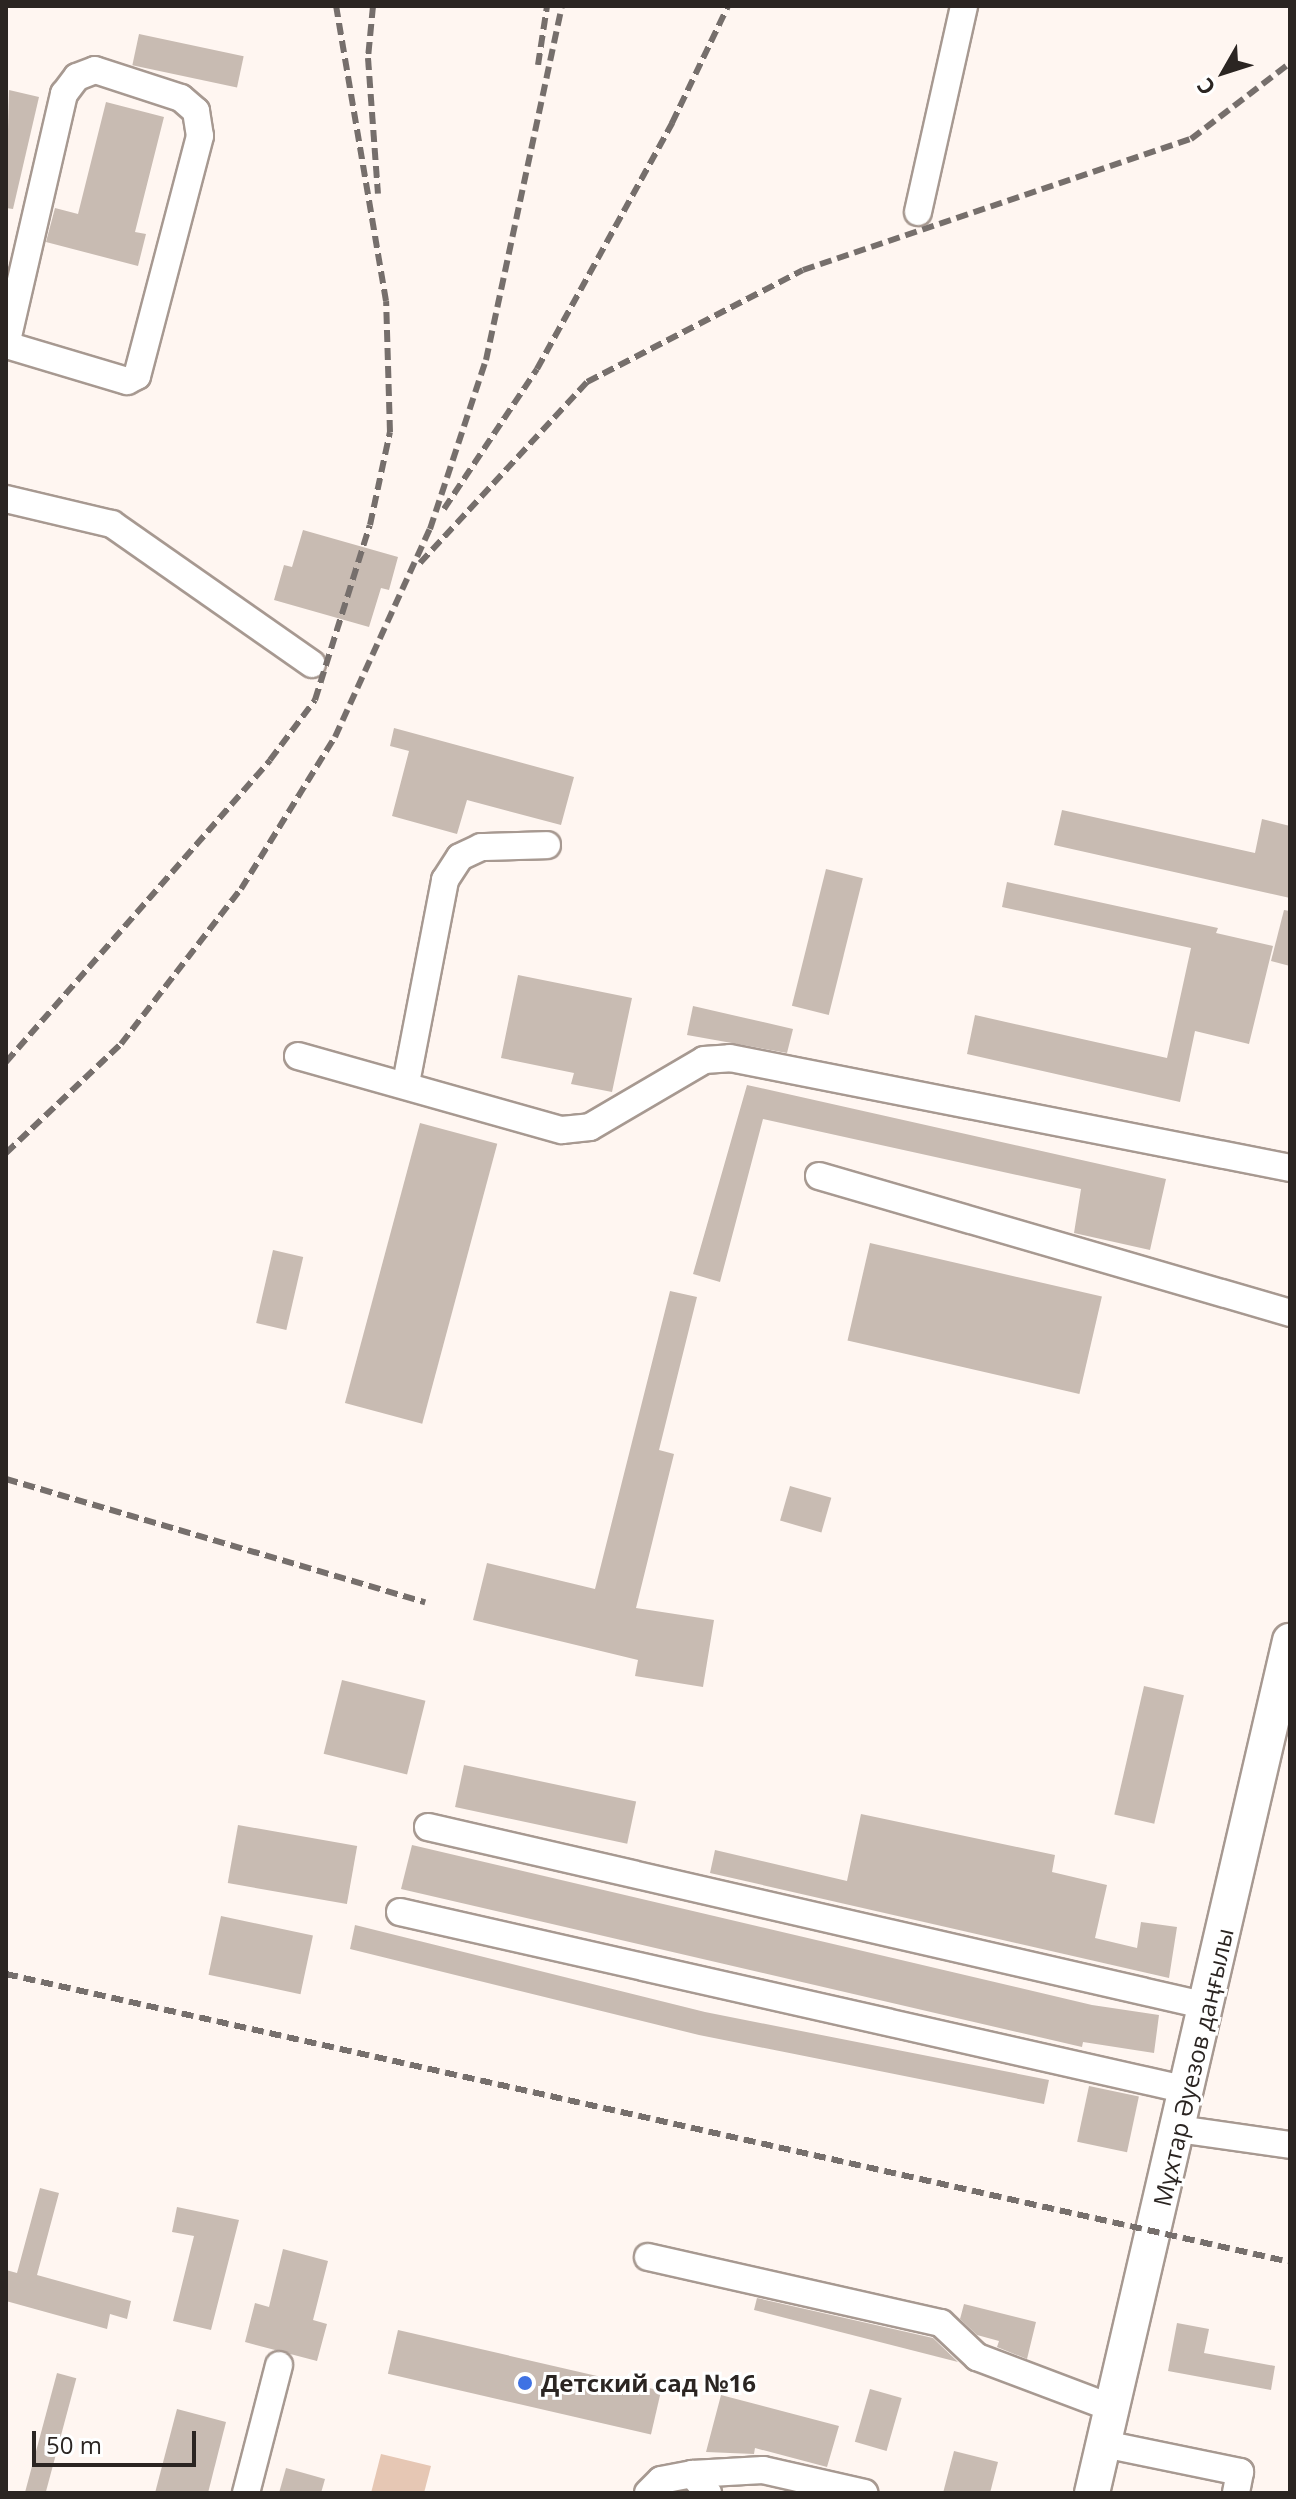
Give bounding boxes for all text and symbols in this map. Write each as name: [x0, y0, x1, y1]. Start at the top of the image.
north arrow: [1184, 32, 1264, 112]
text: С: [1189, 72, 1221, 102]
street label: Мұхтар Әуезов даңғылы: [1147, 1925, 1239, 2209]
place label: Детский сад №16: [541, 2369, 756, 2397]
marker: Детский сад №16: [516, 2374, 534, 2392]
scale bar: [36, 2415, 200, 2465]
text: 50 m: [46, 2428, 102, 2461]

